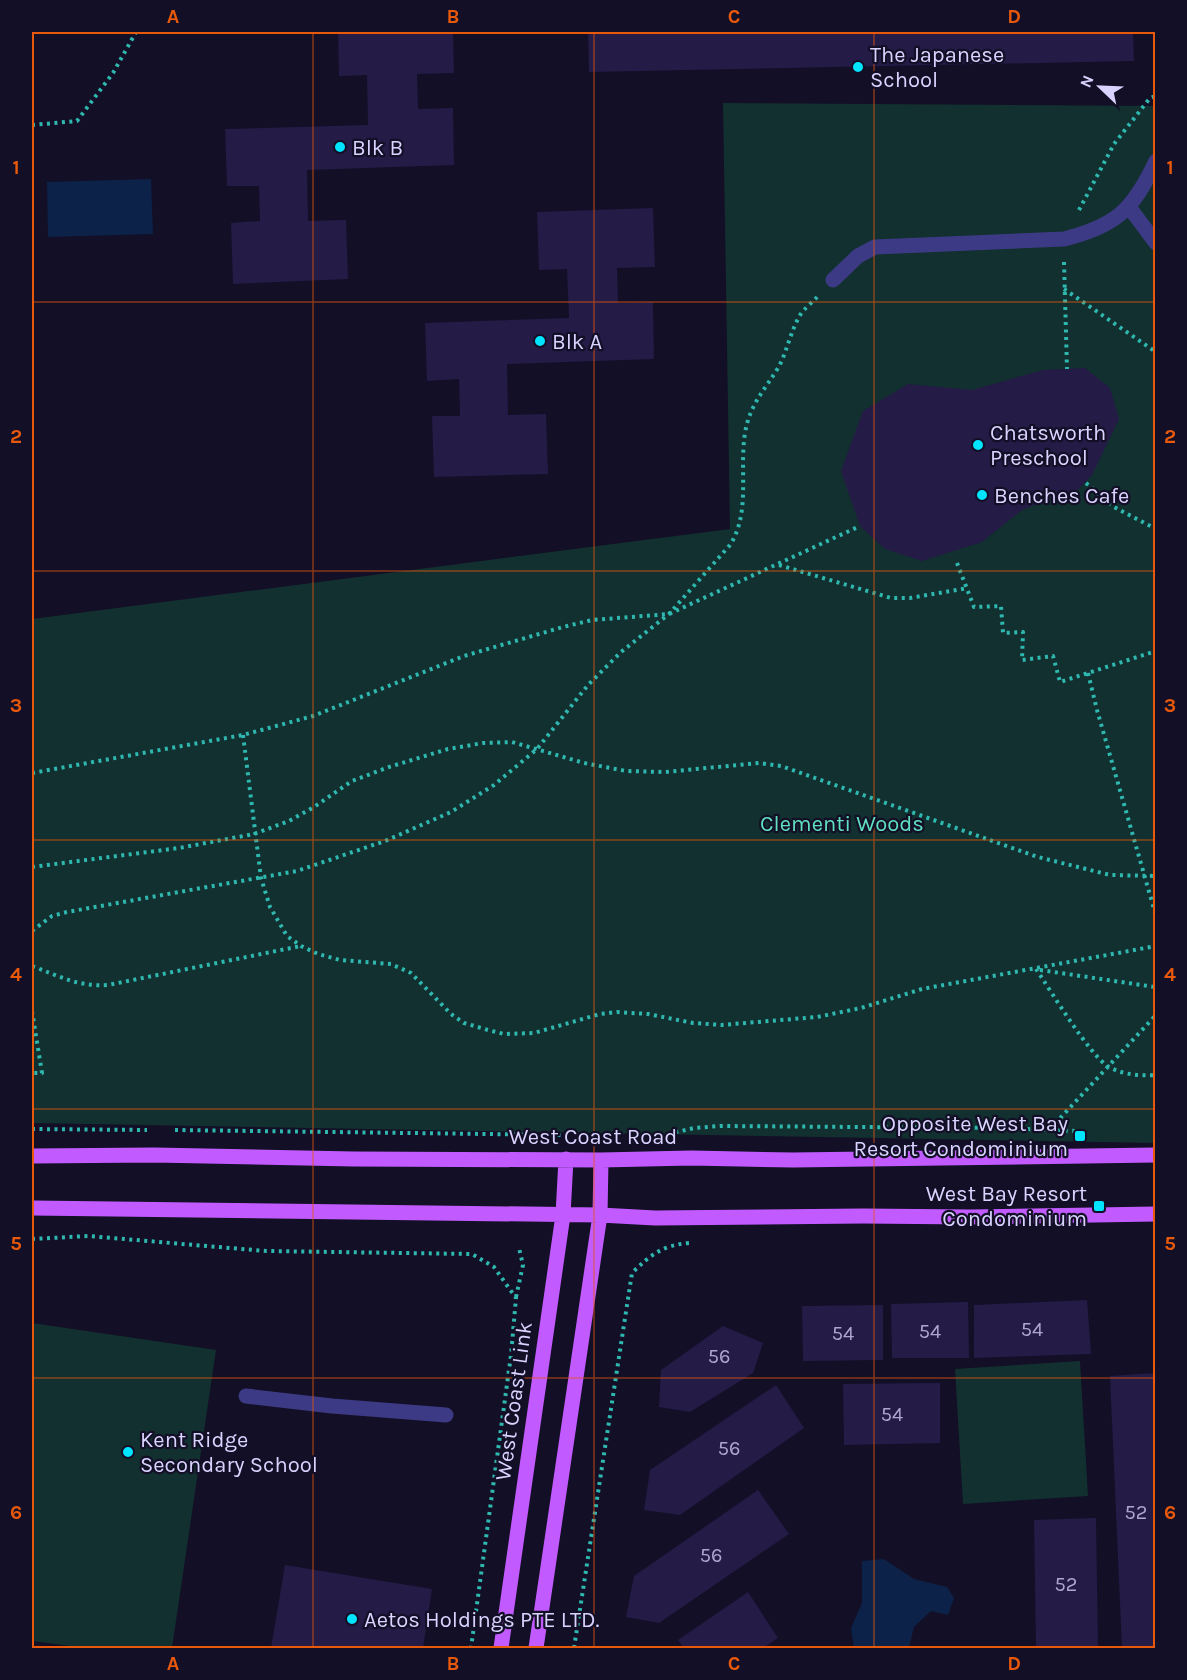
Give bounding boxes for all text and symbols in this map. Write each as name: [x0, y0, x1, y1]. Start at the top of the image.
text: A: [167, 5, 180, 28]
text: B: [447, 5, 459, 28]
text: C: [728, 5, 740, 28]
text: D: [1007, 5, 1021, 28]
place label: The Japanese School: [870, 42, 1004, 93]
north arrow: [1070, 57, 1130, 117]
marker: The Japanese School: [851, 60, 865, 74]
text: N: [1076, 72, 1098, 90]
place label: Blk B: [352, 135, 403, 161]
marker: Blk B: [333, 140, 347, 154]
text: 1: [12, 156, 20, 179]
text: 1: [1166, 156, 1174, 179]
place label: Blk A: [552, 329, 602, 355]
marker: Blk A: [533, 334, 547, 348]
place label: Chatsworth Preschool: [990, 420, 1106, 471]
text: 2: [10, 425, 22, 448]
text: 2: [1164, 425, 1176, 448]
marker: Chatsworth Preschool: [971, 438, 985, 452]
place label: Benches Cafe: [994, 483, 1129, 509]
marker: Benches Cafe: [975, 488, 989, 502]
text: 3: [10, 694, 22, 717]
text: 3: [1164, 694, 1176, 717]
park label: Clementi Woods: [760, 811, 924, 837]
text: 4: [10, 963, 22, 986]
text: 4: [1164, 963, 1176, 986]
place label: Opposite West Bay Resort Condominium: [853, 1111, 1068, 1162]
street label: West Coast Road: [509, 1124, 677, 1150]
marker: Opposite West Bay Resort Condominium: [1073, 1129, 1087, 1143]
place label: West Bay Resort Condominium: [926, 1181, 1087, 1232]
marker: West Bay Resort Condominium: [1092, 1199, 1106, 1213]
text: 5: [10, 1232, 22, 1255]
text: 5: [1164, 1232, 1176, 1255]
house number: 54: [1021, 1318, 1043, 1341]
street label: West Coast Link: [490, 1320, 538, 1482]
house number: 54: [919, 1320, 941, 1343]
house number: 54: [832, 1322, 854, 1345]
house number: 56: [708, 1345, 730, 1368]
house number: 54: [881, 1403, 903, 1426]
place label: Kent Ridge Secondary School: [140, 1427, 318, 1478]
house number: 56: [718, 1437, 740, 1460]
marker: Kent Ridge Secondary School: [121, 1445, 135, 1459]
text: 6: [10, 1501, 22, 1524]
house number: 52: [1125, 1501, 1147, 1524]
text: 6: [1164, 1501, 1176, 1524]
house number: 56: [700, 1544, 722, 1567]
house number: 52: [1055, 1573, 1077, 1596]
place label: Aetos Holdings PTE LTD.: [364, 1607, 600, 1633]
marker: Aetos Holdings PTE LTD.: [345, 1612, 359, 1626]
text: A: [167, 1652, 180, 1675]
text: B: [447, 1652, 459, 1675]
text: C: [728, 1652, 740, 1675]
text: D: [1007, 1652, 1021, 1675]

